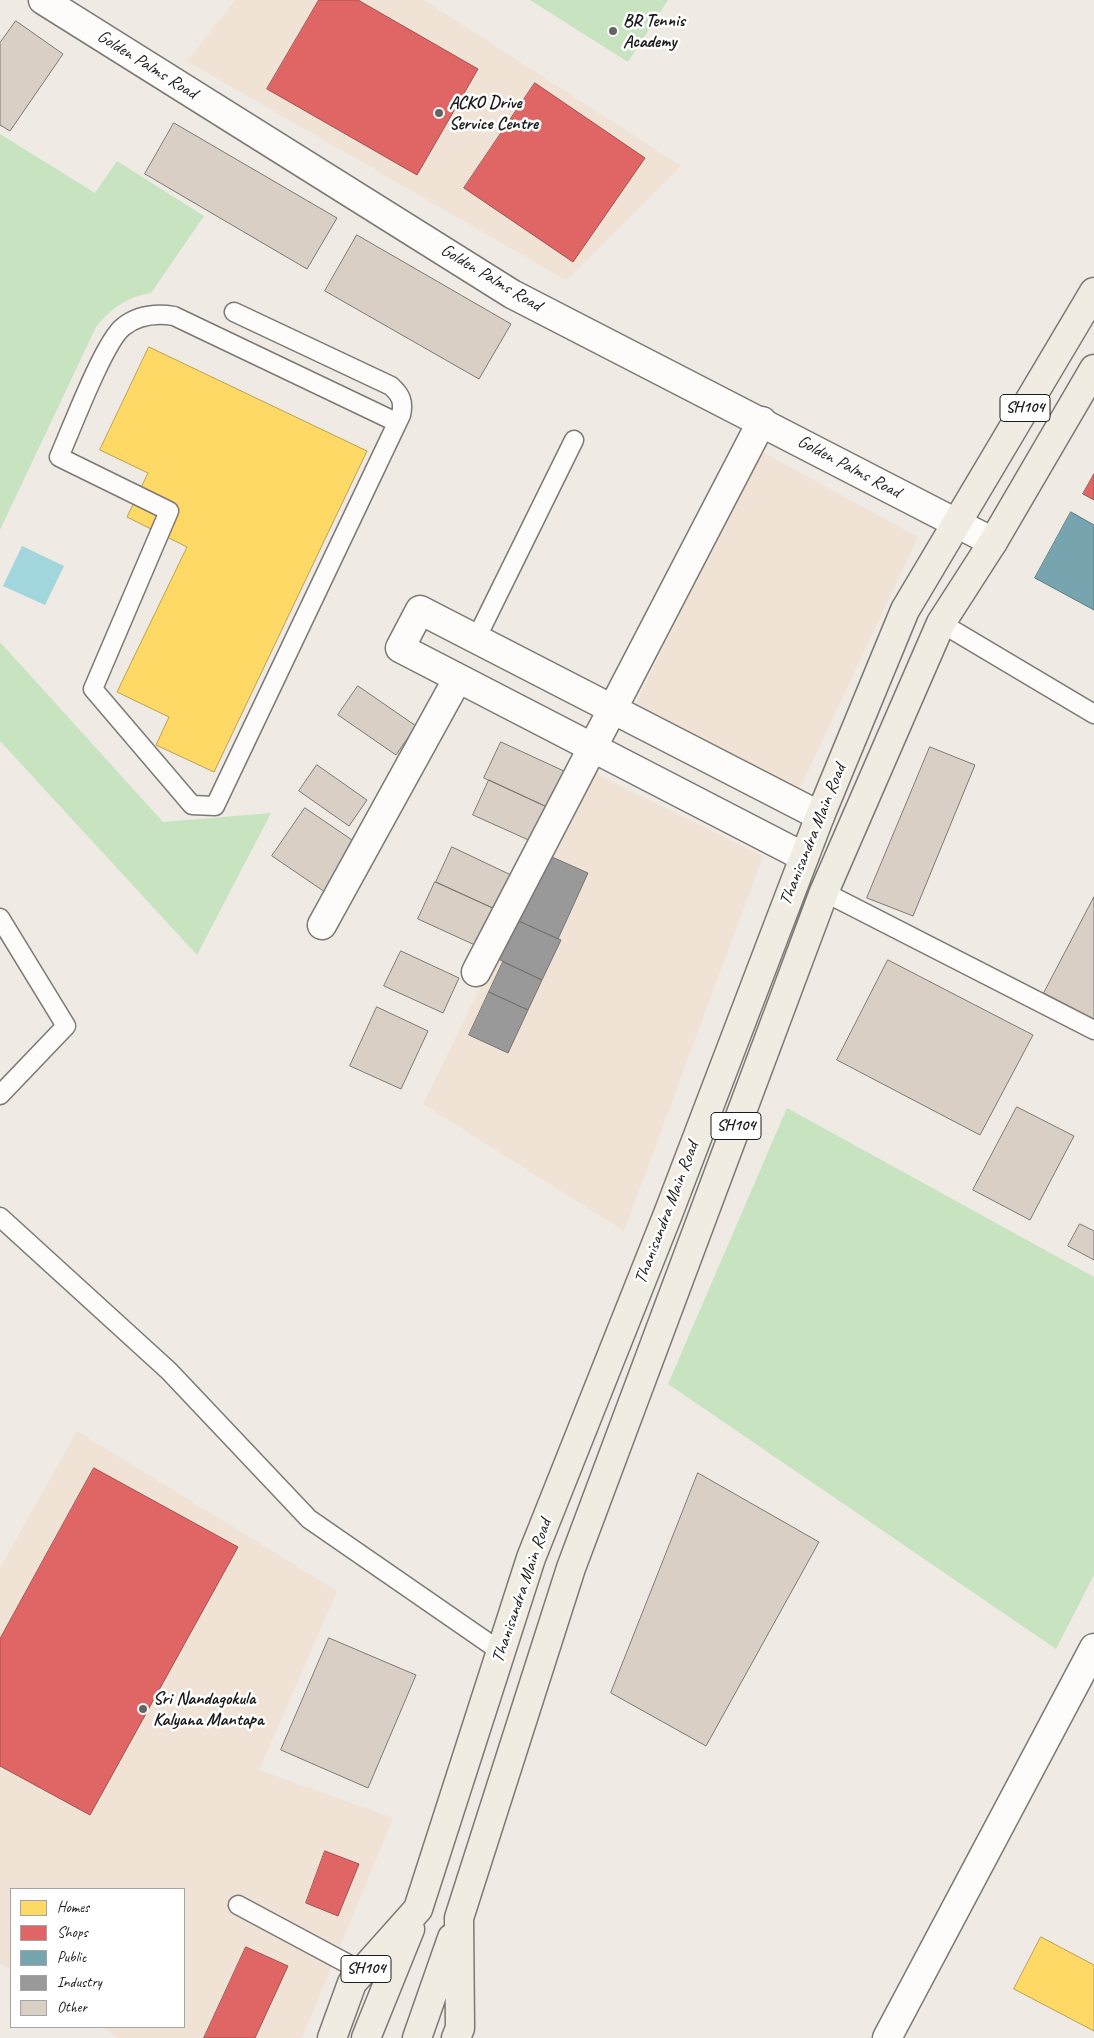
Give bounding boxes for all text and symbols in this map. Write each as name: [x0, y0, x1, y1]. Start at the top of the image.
place label: BR Tennis Academy: [623, 10, 685, 52]
marker: BR Tennis Academy: [607, 25, 619, 37]
street label: Golden Palms Road: [93, 26, 201, 104]
place label: ACKO Drive Service Centre: [449, 92, 538, 134]
marker: ACKO Drive Service Centre: [433, 107, 445, 119]
street label: Golden Palms Road: [437, 239, 545, 317]
road number: SH104: [1000, 394, 1050, 422]
street label: Golden Palms Road: [794, 431, 904, 503]
street label: Thanisandra Main Road: [775, 761, 851, 909]
road number: SH104: [711, 1112, 761, 1140]
street label: Thanisandra Main Road: [630, 1139, 704, 1287]
street label: Thanisandra Main Road: [487, 1516, 557, 1666]
place label: Sri Nandagokula Kalyana Mantapa: [153, 1688, 263, 1730]
marker: Sri Nandagokula Kalyana Mantapa: [137, 1703, 149, 1715]
legend: [10, 1888, 185, 2028]
text: Homes: [57, 1898, 89, 1917]
text: Shops: [57, 1923, 88, 1942]
text: Public: [57, 1948, 86, 1967]
road number: SH104: [341, 1956, 391, 1982]
text: Industry: [57, 1973, 102, 1992]
text: Other: [57, 1998, 87, 2017]

